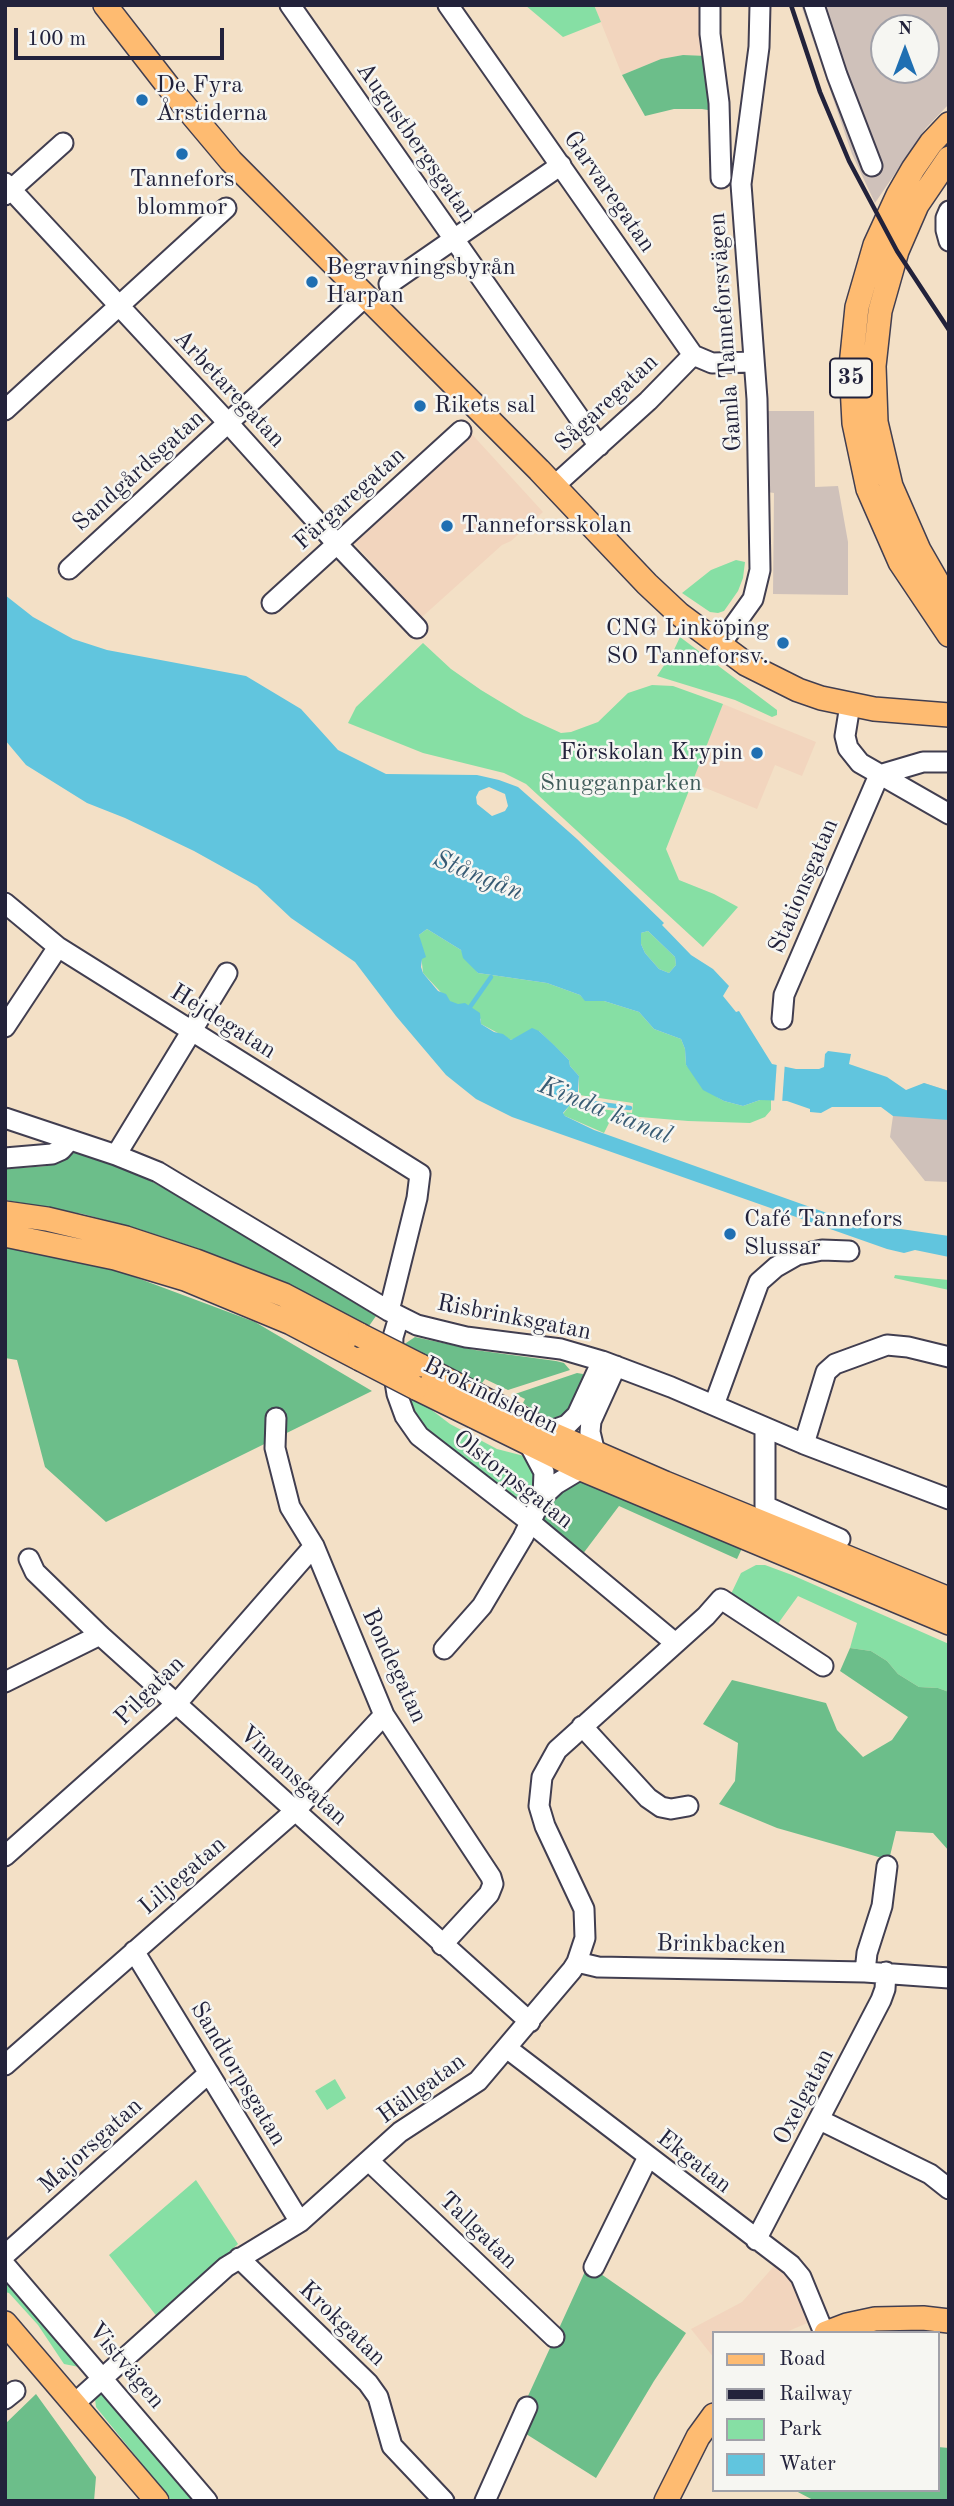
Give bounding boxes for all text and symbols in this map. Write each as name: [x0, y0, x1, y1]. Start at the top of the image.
scale bar: [18, 14, 228, 58]
north arrow: [870, 14, 940, 84]
text: N: [898, 20, 912, 39]
text: 100 m: [27, 29, 86, 50]
street label: Augustbergsgatan: [350, 57, 482, 229]
place label: De Fyra Årstiderna: [156, 72, 268, 128]
marker: De Fyra Årstiderna: [134, 92, 150, 108]
street label: Garvaregatan: [557, 126, 661, 258]
marker: Tannefors blommor: [174, 146, 190, 162]
place label: Tannefors blommor: [130, 166, 234, 222]
street label: Gamla Tanneforsvägen: [703, 212, 749, 452]
place label: Begravningsbyrån Harpan: [326, 254, 516, 310]
marker: Begravningsbyrån Harpan: [304, 274, 320, 290]
street label: Arbetaregatan: [167, 324, 291, 454]
street label: Sågaregatan: [549, 348, 665, 458]
road number: 35: [830, 358, 872, 398]
place label: Rikets sal: [434, 392, 535, 420]
marker: Rikets sal: [412, 398, 428, 414]
street label: Sandgårdsgatan: [67, 404, 211, 538]
street label: Färgaregatan: [288, 441, 412, 557]
place label: Tanneforsskolan: [461, 512, 632, 540]
marker: Tanneforsskolan: [439, 518, 455, 534]
place label: CNG Linköping SO Tanneforsv.: [606, 615, 769, 671]
marker: CNG Linköping SO Tanneforsv.: [775, 635, 791, 651]
place label: Förskolan Krypin: [560, 739, 743, 767]
marker: Förskolan Krypin: [749, 745, 765, 761]
park label: Snugganparken: [540, 770, 702, 798]
street label: Stationsgatan: [763, 814, 845, 958]
water label: Stångån: [428, 844, 528, 908]
street label: Hejdegatan: [165, 978, 281, 1066]
water label: Kinda kanal: [534, 1070, 676, 1152]
place label: Café Tannefors Slussar: [744, 1206, 902, 1262]
marker: Café Tannefors Slussar: [722, 1226, 738, 1242]
street label: Risbrinksgatan: [434, 1289, 594, 1347]
street label: Brokindsleden: [419, 1351, 563, 1441]
street label: Olstorpsgatan: [447, 1424, 579, 1536]
street label: Bondegatan: [355, 1604, 433, 1728]
street label: Pilgatan: [109, 1650, 191, 1732]
street label: Vimansgatan: [233, 1720, 353, 1832]
street label: Liljegatan: [134, 1830, 232, 1922]
street label: Brinkbacken: [656, 1929, 786, 1961]
street label: Sandtorpsgatan: [184, 1997, 292, 2151]
street label: Oxelgatan: [768, 2044, 840, 2150]
street label: Hällgatan: [372, 2047, 472, 2131]
street label: Majorsgatan: [33, 2092, 149, 2200]
street label: Ekgatan: [651, 2124, 737, 2200]
street label: Tallgatan: [432, 2186, 524, 2276]
street label: Krokgatan: [292, 2275, 392, 2373]
street label: Vistvägen: [81, 2317, 171, 2415]
legend: [712, 2331, 940, 2492]
text: Road: [779, 2349, 826, 2370]
text: Railway: [779, 2384, 853, 2405]
text: Park: [779, 2419, 822, 2440]
text: Water: [779, 2454, 836, 2475]

